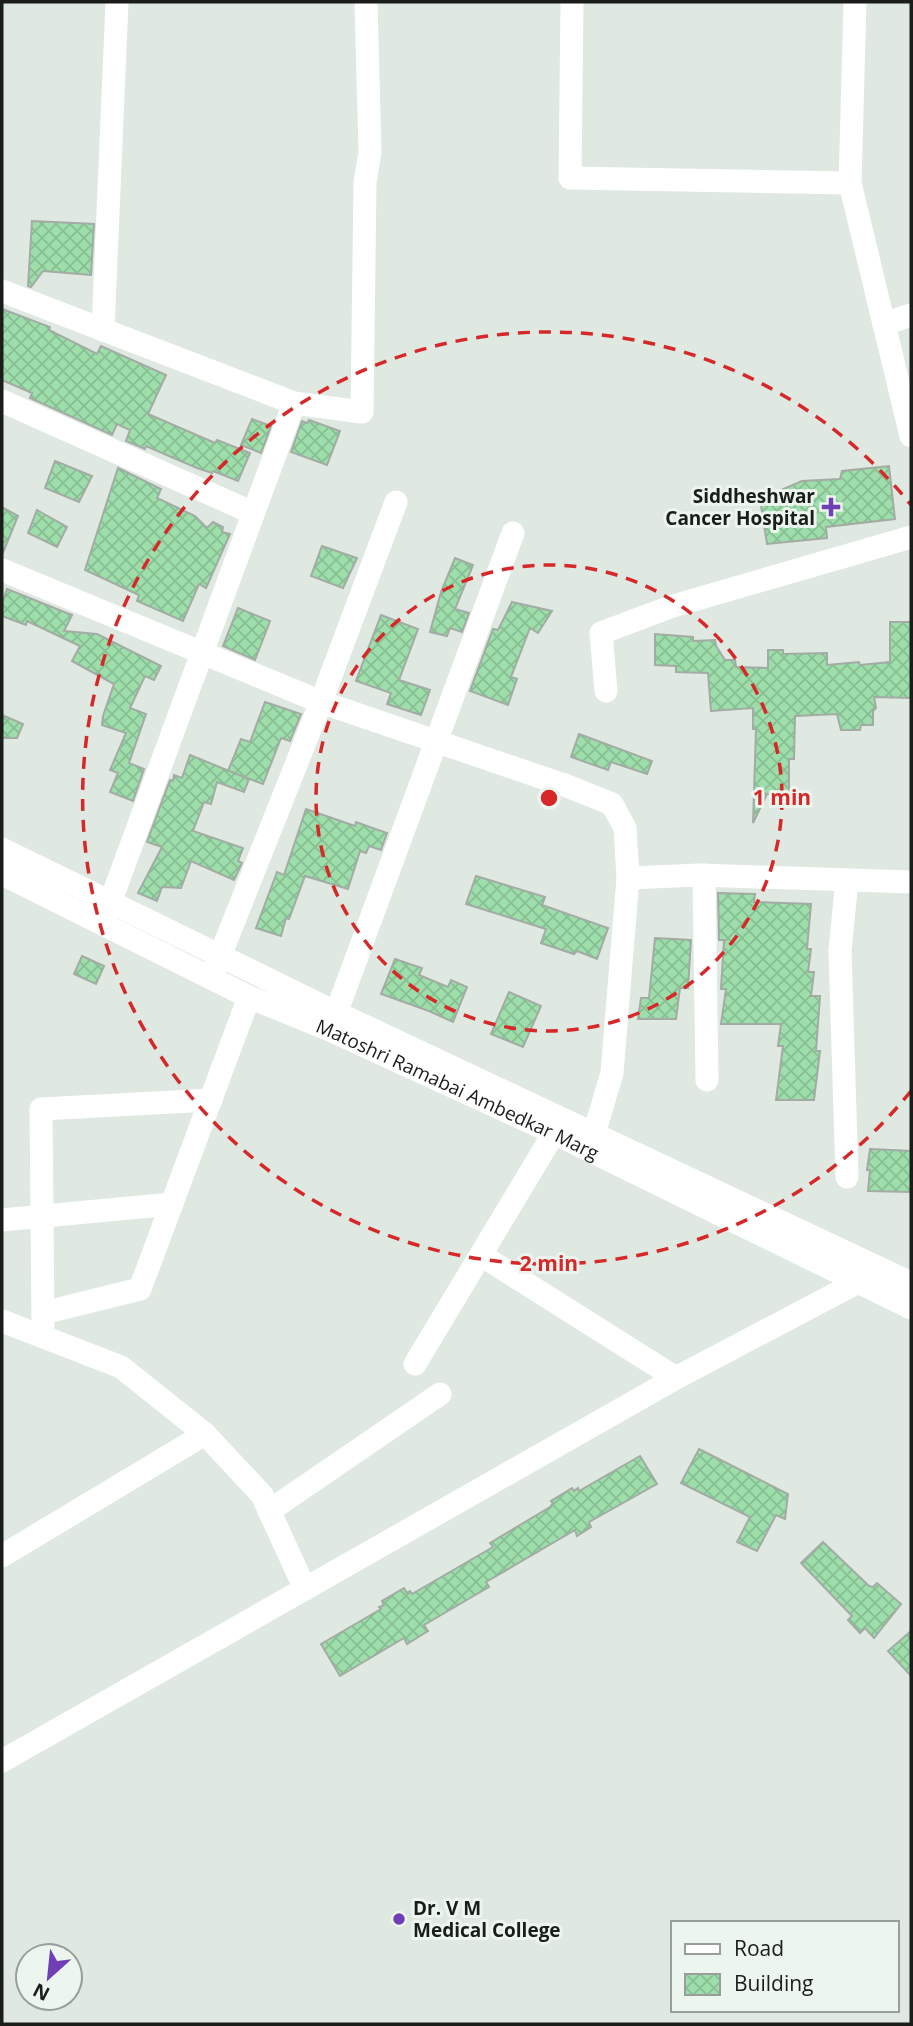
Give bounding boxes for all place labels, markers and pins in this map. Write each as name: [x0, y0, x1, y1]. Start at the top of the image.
place label: Siddheshwar Cancer Hospital: [665, 483, 815, 531]
marker: Siddheshwar Cancer Hospital: [821, 497, 841, 517]
centre of rings: [537, 786, 561, 810]
place label: Dr. V M Medical College: [413, 1895, 561, 1943]
marker: Dr. V M Medical College: [391, 1911, 407, 1927]

